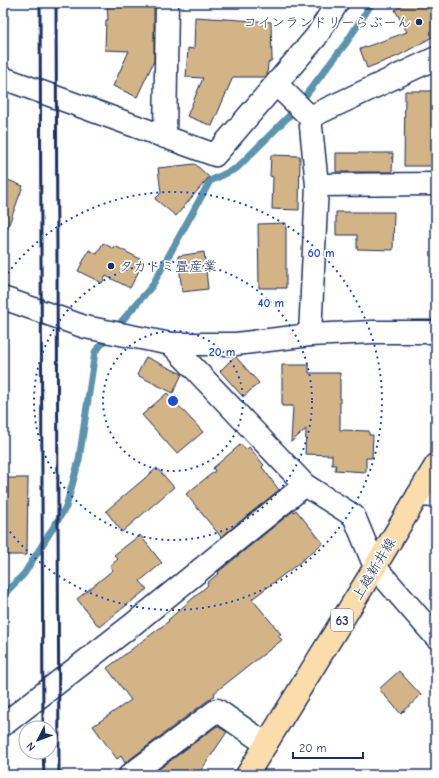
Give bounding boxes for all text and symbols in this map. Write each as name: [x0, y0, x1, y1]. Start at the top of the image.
place label: コインランドリーらぶーん: [243, 14, 411, 31]
marker: コインランドリーらぶーん: [414, 17, 424, 27]
text: 60 m: [308, 246, 334, 260]
place label: タカトミ畳産業: [119, 258, 217, 275]
marker: タカトミ畳産業: [106, 261, 116, 271]
text: 40 m: [258, 296, 284, 310]
text: 20 m: [209, 345, 235, 359]
centre of rings: [166, 394, 180, 408]
street label: 上越新井線: [349, 535, 399, 603]
road number: 63: [331, 609, 353, 631]
north arrow: [18, 720, 58, 760]
scale bar: [293, 734, 363, 760]
text: N: [24, 739, 38, 753]
text: 20 m: [299, 741, 327, 755]

